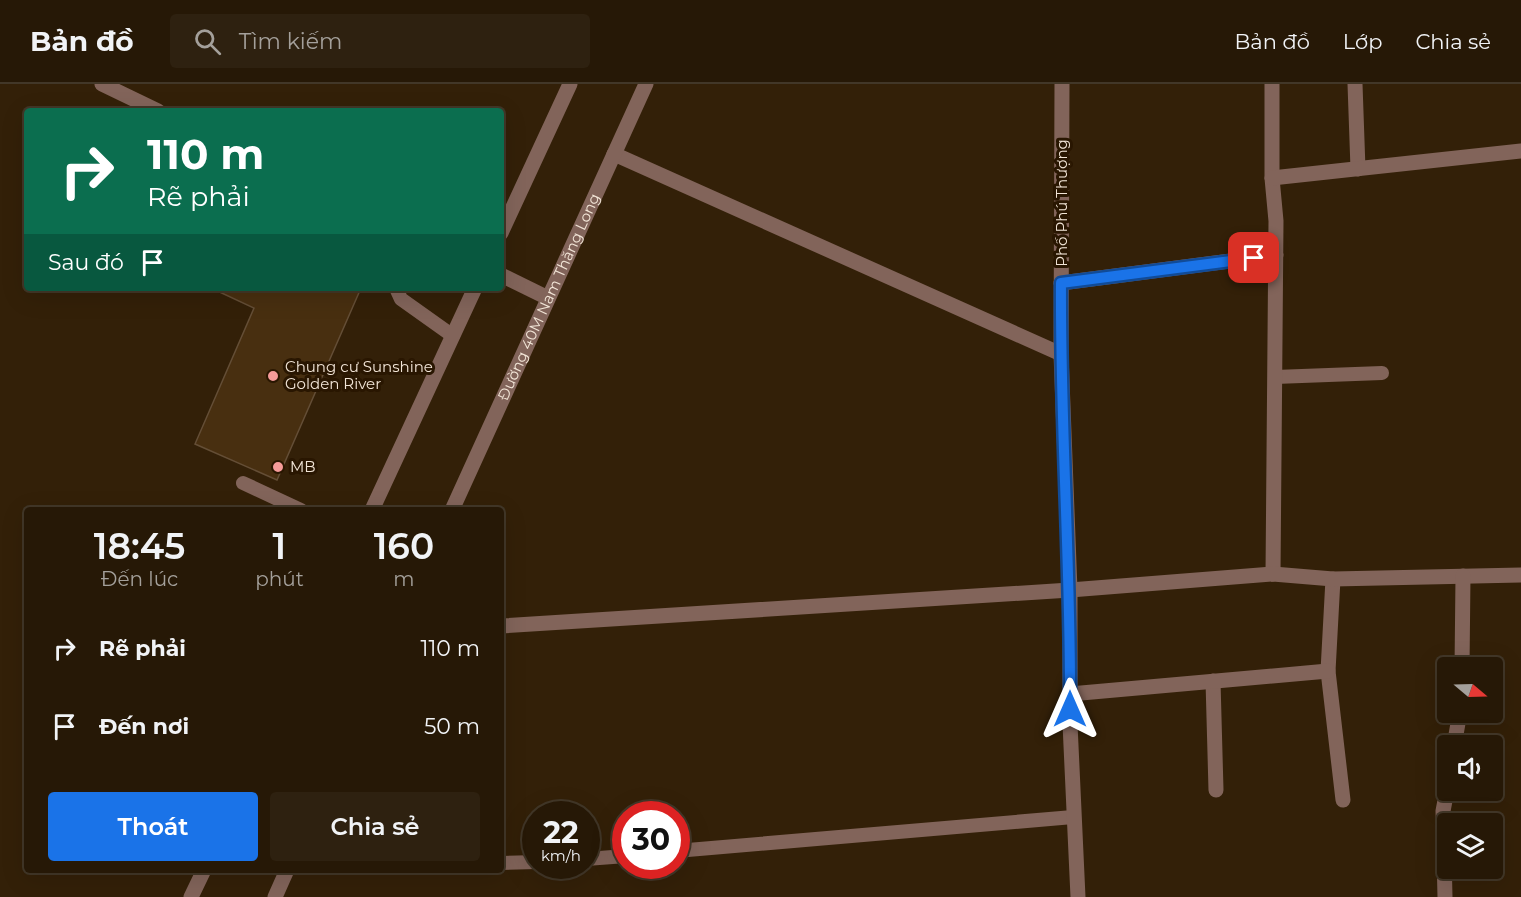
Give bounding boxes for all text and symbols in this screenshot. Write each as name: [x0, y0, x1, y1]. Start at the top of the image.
search box: [170, 14, 590, 68]
text: Bản đồ: [30, 24, 134, 58]
icon: search: [191, 25, 224, 58]
text: Tìm kiếm: [239, 28, 342, 55]
text: Bản đồ: [1234, 29, 1310, 54]
text: Lớp: [1343, 29, 1382, 54]
text: Chia sẻ: [1415, 29, 1491, 54]
text: 110 m: [147, 128, 264, 180]
icon: right: [48, 132, 126, 210]
street label: Phố Phú Thượng: [1052, 139, 1071, 267]
text: Rẽ phải: [147, 180, 250, 213]
street label: Đường 40M Nam Thăng Long: [493, 190, 604, 403]
pin: [1228, 232, 1279, 283]
icon: arrive: [1237, 241, 1270, 274]
icon: arrive: [136, 246, 169, 279]
text: Sau đó: [48, 249, 124, 276]
place label: Chung cư Sunshine Golden River: [285, 357, 433, 393]
marker: Chung cư Sunshine Golden River: [266, 369, 280, 383]
place label: MB: [290, 457, 316, 476]
marker: MB: [271, 460, 285, 474]
text: 18:45: [94, 524, 185, 568]
text: 1: [273, 524, 286, 568]
text: 160: [374, 524, 434, 568]
text: Đến lúc: [101, 567, 178, 591]
text: phút: [255, 567, 304, 591]
text: m: [393, 567, 415, 591]
icon: right: [48, 632, 81, 665]
text: Rẽ phải: [99, 635, 186, 662]
text: 110 m: [420, 635, 480, 662]
north arrow: [1437, 657, 1503, 723]
map controls: [1437, 657, 1503, 879]
position arrow: [1038, 677, 1102, 741]
icon: arrive: [48, 710, 81, 743]
text: Đến nơi: [99, 713, 189, 740]
text: 50 m: [424, 713, 480, 740]
button: sound: [1437, 735, 1503, 801]
button: Thoát: [48, 792, 258, 861]
button: Chia sẻ: [270, 792, 480, 861]
speed limit sign: 30: [612, 801, 690, 879]
button: layers: [1437, 813, 1503, 879]
text: 22: [543, 814, 579, 851]
text: km/h: [541, 846, 581, 865]

